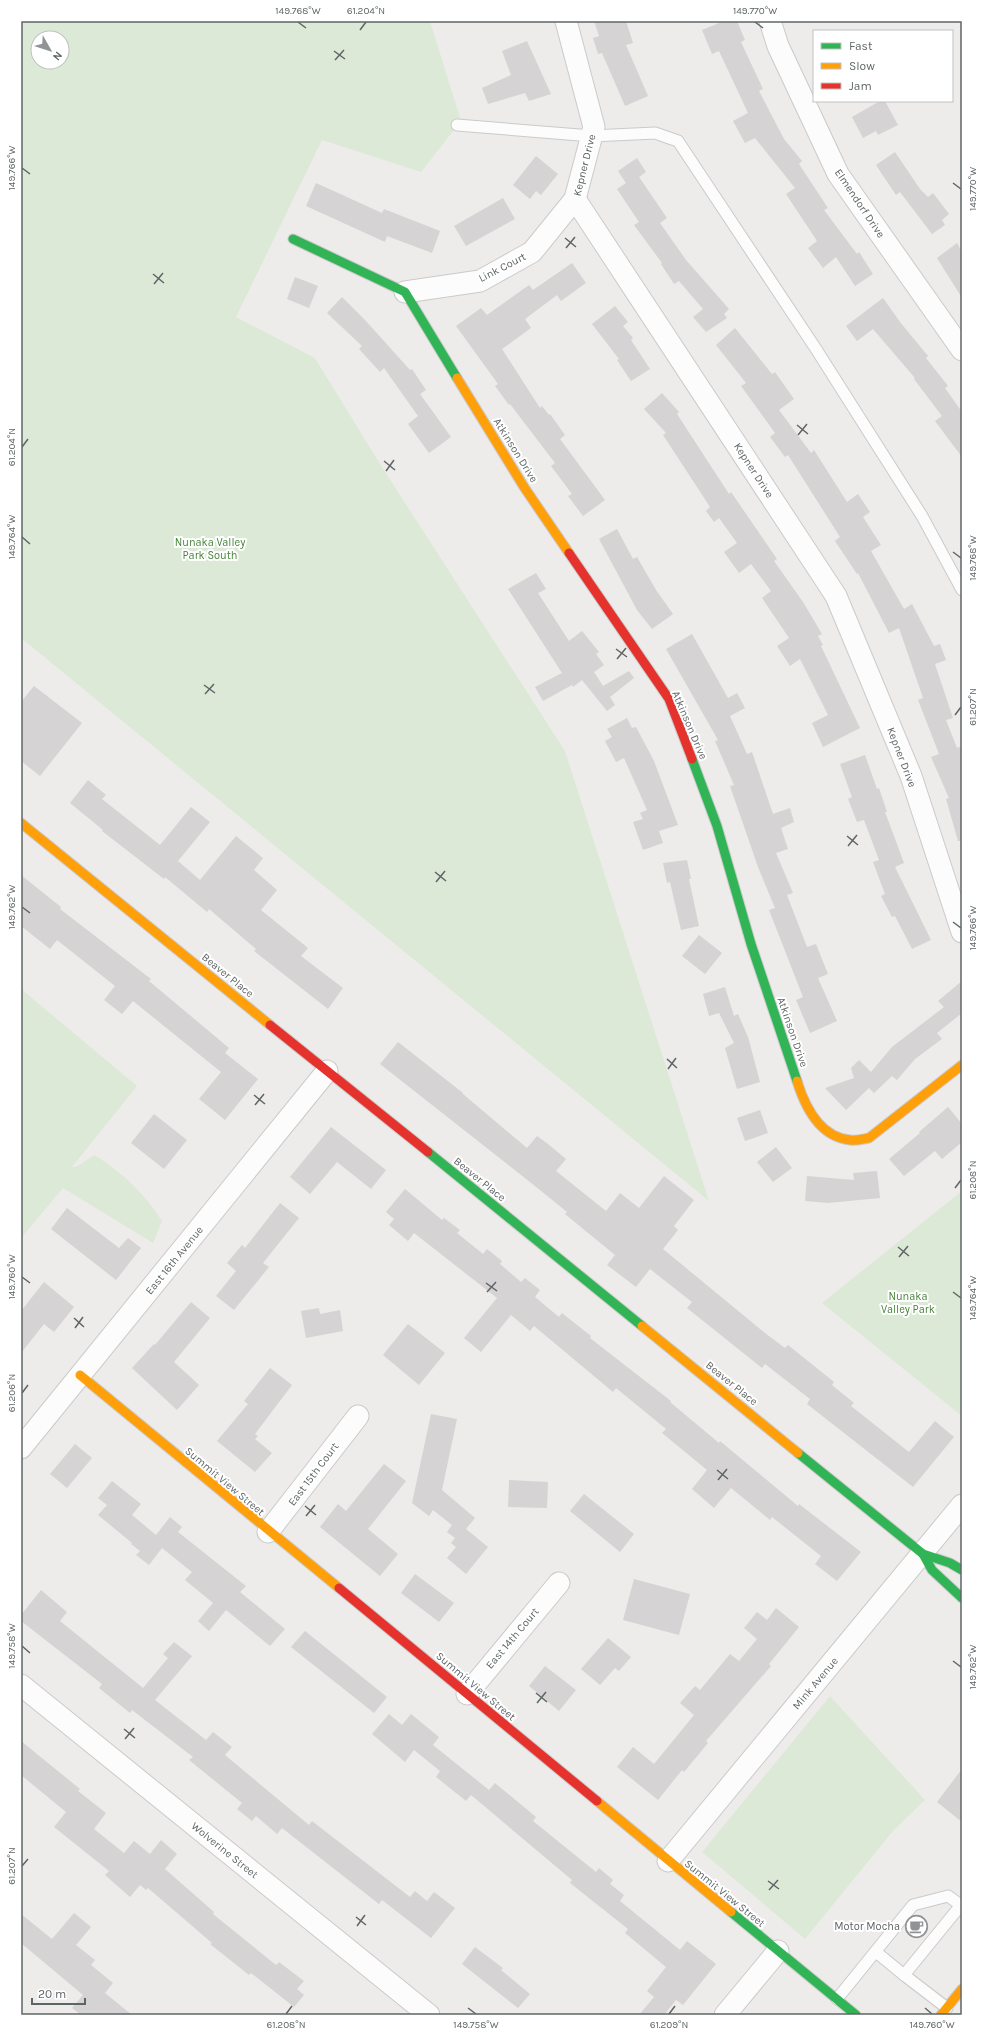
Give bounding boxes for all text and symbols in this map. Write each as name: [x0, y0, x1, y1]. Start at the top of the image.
text: 149.768°W: [275, 5, 321, 17]
text: 61.204°N: [347, 5, 385, 17]
text: 149.770°W: [733, 5, 777, 17]
north arrow: [30, 30, 70, 70]
legend: [813, 30, 953, 102]
text: Fast: [849, 39, 873, 53]
text: N: [50, 49, 65, 63]
text: Slow: [849, 59, 875, 73]
text: Jam: [849, 79, 872, 93]
street label: Kepner Drive: [571, 132, 599, 197]
text: 149.766°W: [6, 145, 18, 190]
street label: Elmendorf Drive: [832, 166, 888, 241]
text: 149.770°W: [967, 167, 979, 211]
street label: Link Court: [476, 250, 528, 285]
street label: Atkinson Drive: [491, 416, 541, 485]
text: 61.204°N: [6, 428, 18, 466]
street label: Kepner Drive: [731, 440, 776, 501]
text: 149.764°W: [6, 515, 18, 559]
text: 149.768°W: [967, 535, 979, 581]
park label: Nunaka Valley Park South: [175, 536, 245, 562]
text: 61.207°N: [967, 688, 979, 726]
street label: Atkinson Drive: [669, 689, 710, 762]
street label: Kepner Drive: [884, 725, 919, 789]
text: 149.762°W: [6, 884, 18, 930]
text: 149.766°W: [967, 905, 979, 950]
street label: Beaver Place: [199, 951, 256, 1000]
street label: Atkinson Drive: [774, 995, 811, 1069]
street label: Beaver Place: [451, 1155, 508, 1204]
text: 61.208°N: [967, 1161, 979, 1199]
street label: East 16th Avenue: [143, 1223, 206, 1297]
text: 149.760°W: [6, 1254, 18, 1300]
text: 149.764°W: [967, 1276, 979, 1320]
park label: Nunaka Valley Park: [881, 1290, 935, 1316]
street label: Beaver Place: [703, 1359, 760, 1408]
text: 61.206°N: [6, 1374, 18, 1412]
street label: East 15th Court: [285, 1440, 341, 1508]
street label: Summit View Street: [182, 1444, 267, 1518]
street label: East 14th Court: [483, 1605, 542, 1671]
text: 149.758°W: [6, 1623, 18, 1669]
text: 149.762°W: [967, 1644, 979, 1690]
street label: Summit View Street: [433, 1649, 518, 1723]
street label: Mink Avenue: [790, 1654, 841, 1712]
street label: Wolverine Street: [189, 1820, 261, 1881]
text: 61.207°N: [6, 1847, 18, 1885]
street label: Summit View Street: [682, 1857, 768, 1930]
cafe icon: Motor Mocha: [903, 1913, 929, 1939]
place label: Motor Mocha: [834, 1920, 900, 1933]
scale bar: [32, 1980, 85, 2006]
text: 20 m: [38, 1987, 66, 2001]
text: 61.208°N: [267, 2019, 305, 2031]
text: 149.758°W: [453, 2019, 499, 2031]
text: 61.209°N: [650, 2019, 688, 2031]
text: 149.760°W: [909, 2019, 955, 2031]

